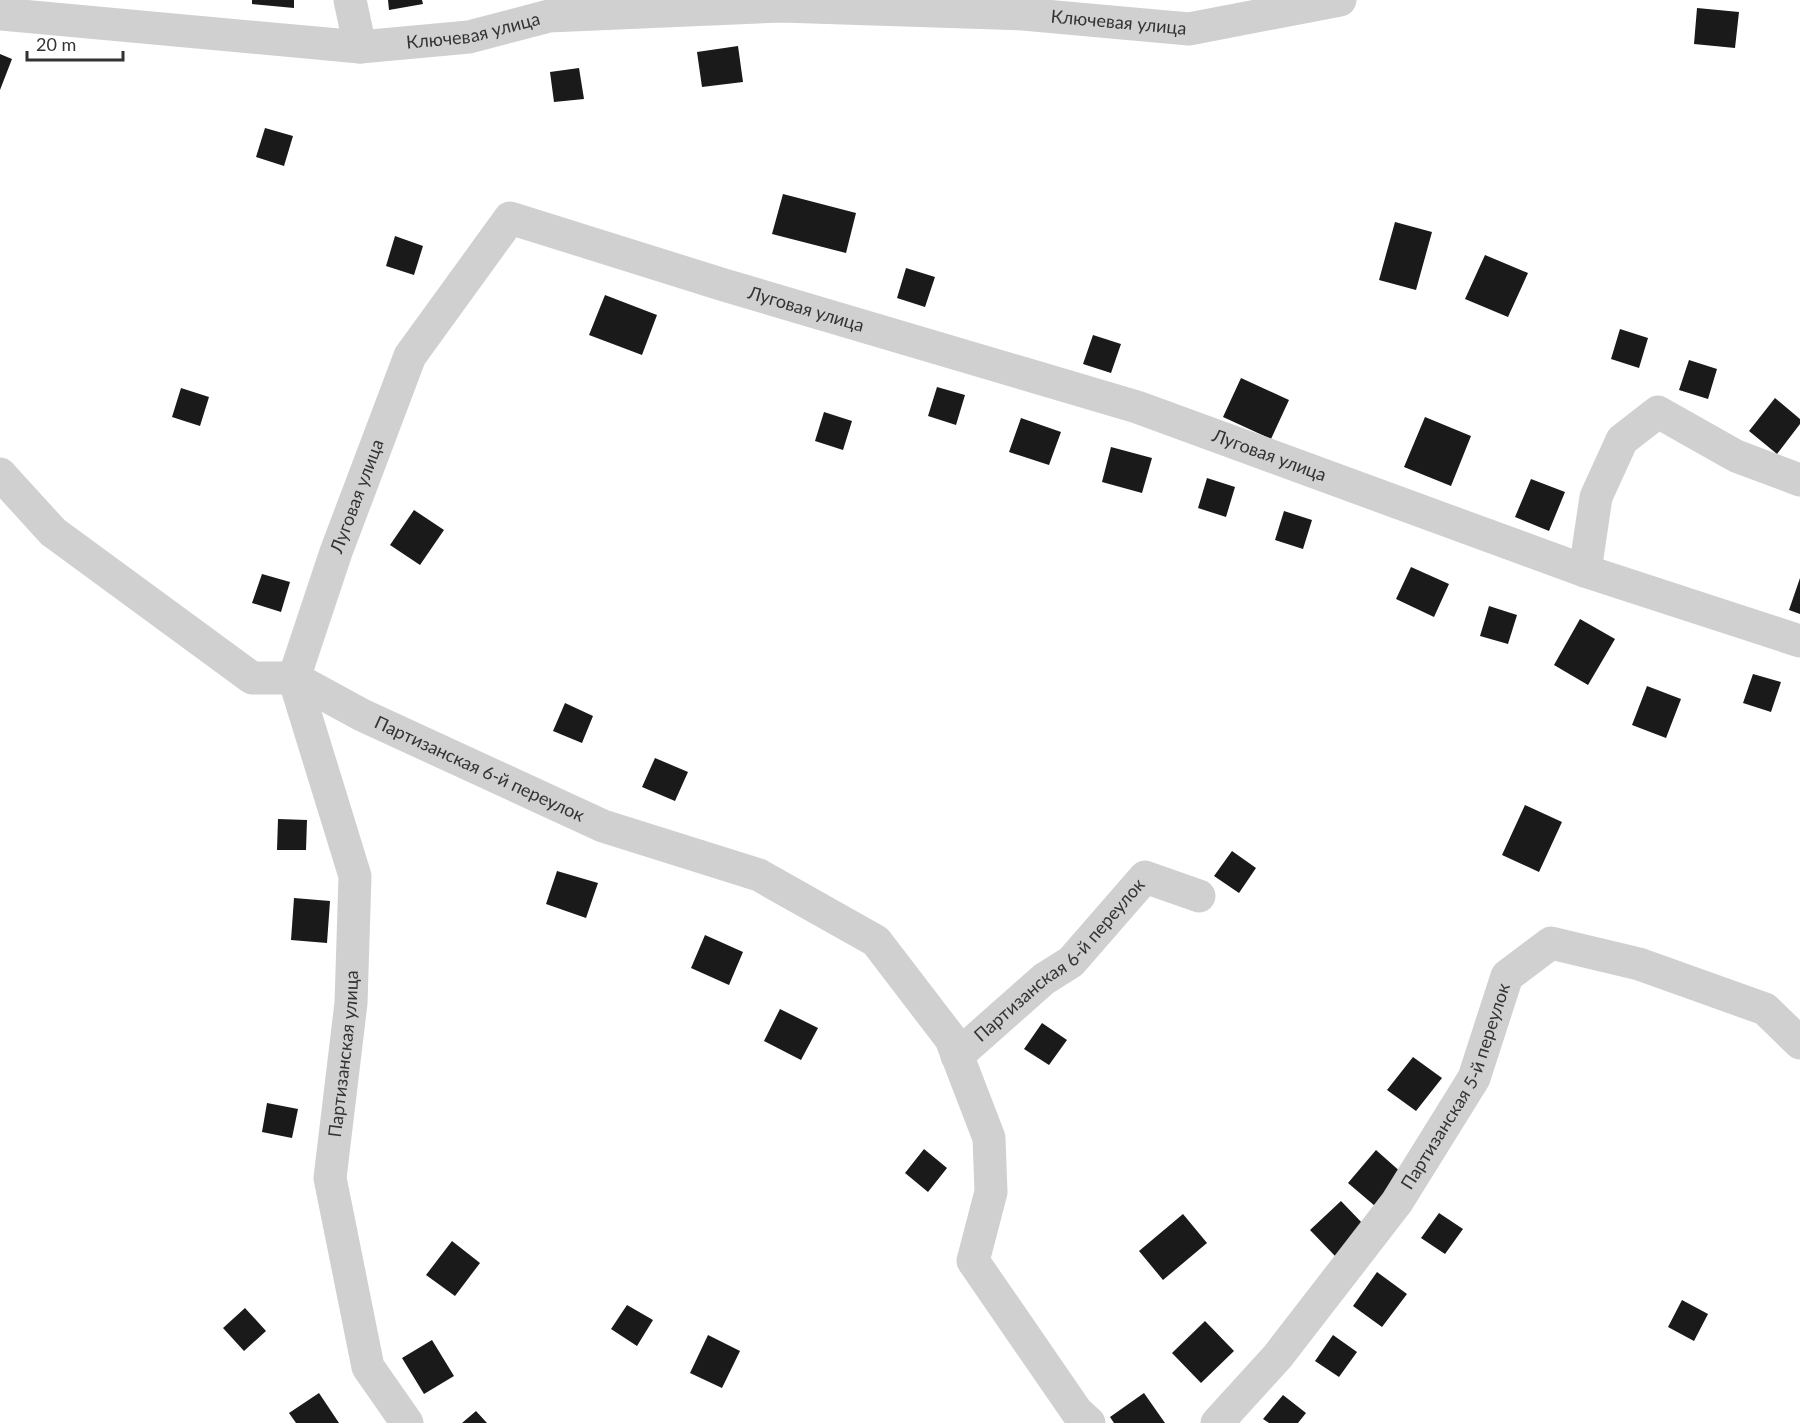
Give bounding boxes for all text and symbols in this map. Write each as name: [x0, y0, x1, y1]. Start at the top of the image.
street label: Ключевая улица: [1050, 5, 1187, 39]
street label: Ключевая улица: [405, 7, 542, 53]
scale bar: [27, 24, 123, 62]
text: 20 m: [36, 33, 76, 55]
street label: Луговая улица: [745, 280, 867, 336]
street label: Луговая улица: [1209, 423, 1330, 485]
street label: Луговая улица: [324, 436, 388, 557]
street label: Партизанская 6-й переулок: [371, 710, 589, 826]
street label: Партизанская 6-й переулок: [969, 873, 1149, 1046]
street label: Партизанская улица: [323, 970, 362, 1139]
street label: Партизанская 5-й переулок: [1396, 979, 1514, 1193]

